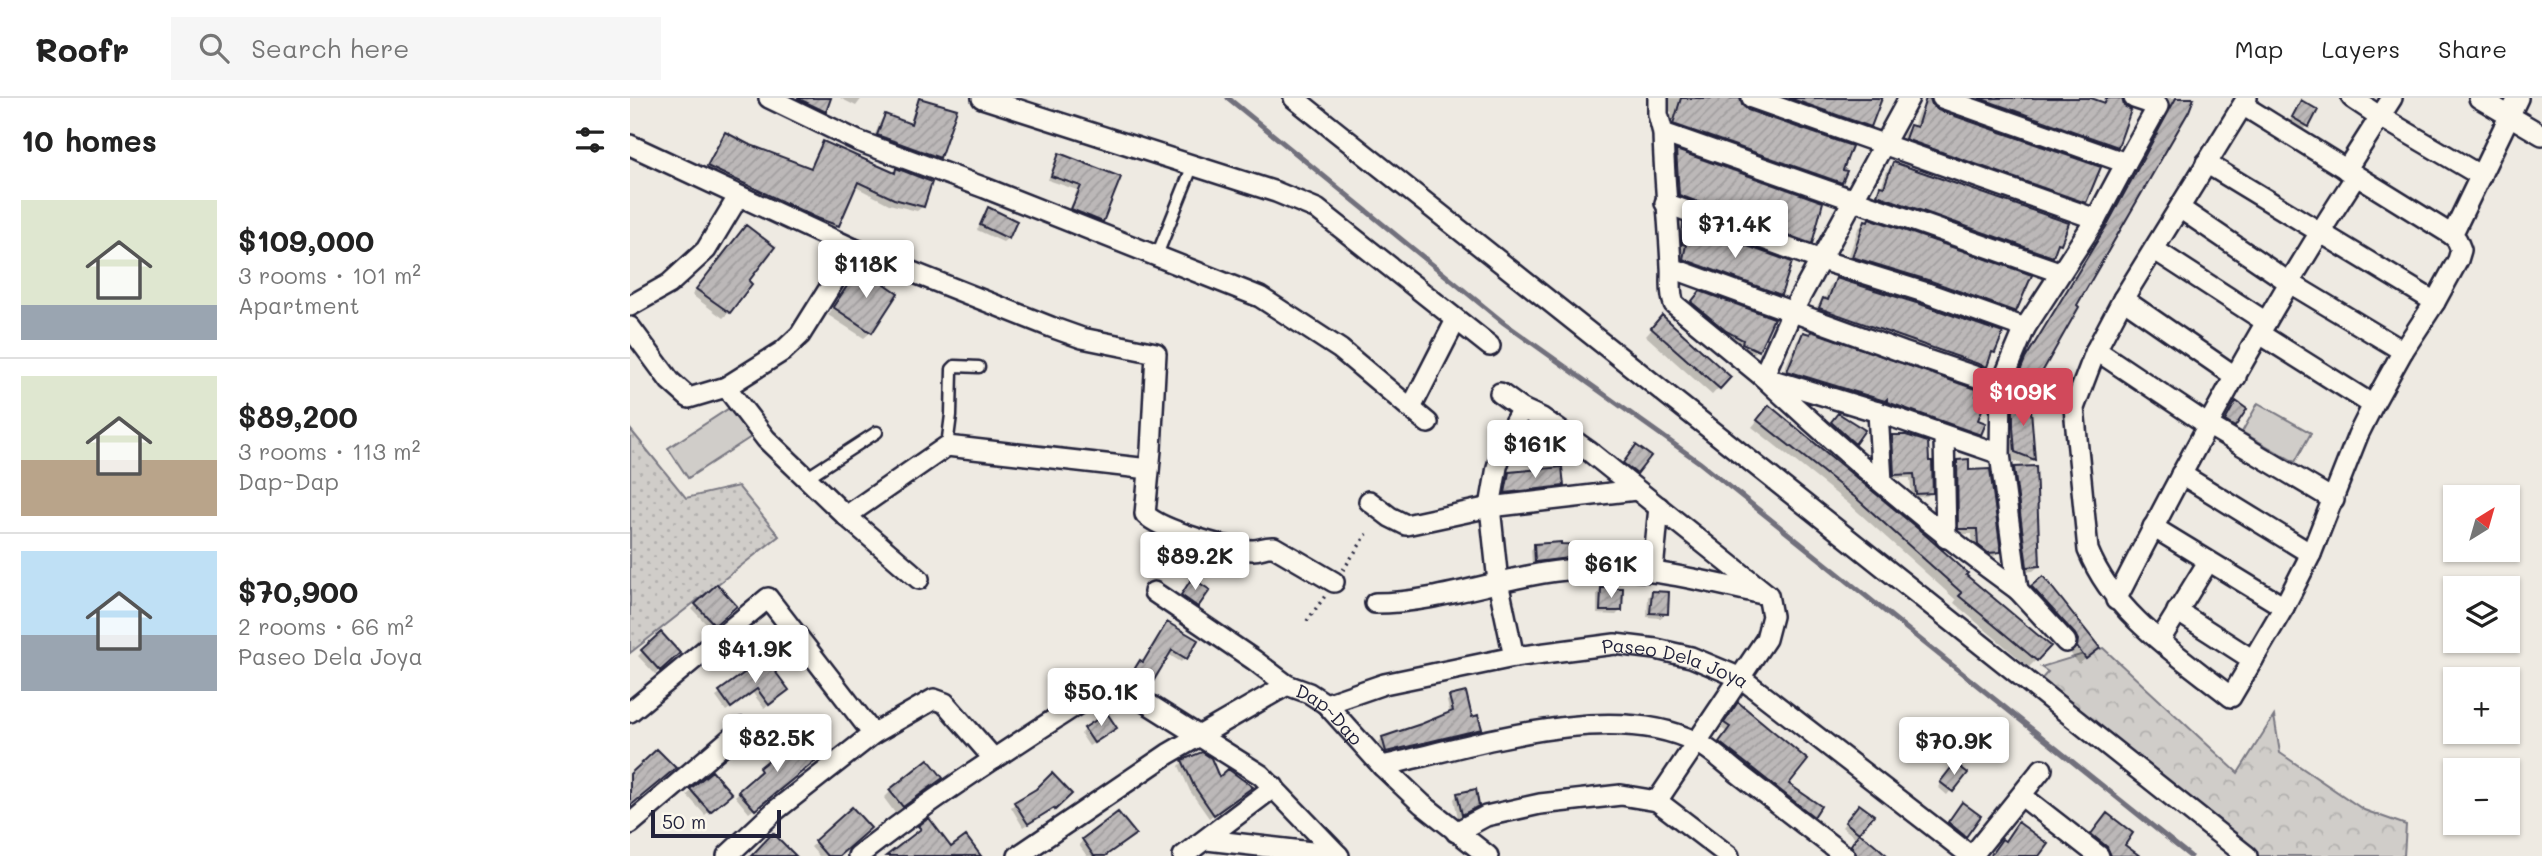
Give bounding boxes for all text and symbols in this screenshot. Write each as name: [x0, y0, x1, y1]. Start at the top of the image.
search box: [171, 17, 661, 80]
text: Roofr: [35, 27, 129, 70]
icon: search: [195, 29, 233, 67]
text: Search here: [251, 31, 409, 65]
text: Map: [2235, 33, 2283, 64]
text: Layers: [2321, 33, 2400, 64]
text: Share: [2438, 33, 2507, 64]
text: 10 homes: [21, 120, 157, 160]
icon: filters: [571, 121, 609, 159]
pin: $71.4K: [1678, 200, 1792, 260]
text: $71.4K: [1698, 208, 1772, 238]
text: $109,000: [238, 220, 374, 260]
icon: home: [77, 228, 161, 312]
pin: $118K: [817, 240, 915, 300]
text: $118K: [834, 248, 898, 278]
text: 3 rooms · 101 m²: [238, 260, 421, 290]
text: Apartment: [238, 290, 360, 320]
pin: $109K: [1974, 368, 2072, 428]
text: $109K: [1989, 376, 2057, 406]
text: $89,200: [238, 396, 358, 436]
icon: home: [77, 404, 161, 488]
pin: $161K: [1486, 420, 1584, 480]
text: $161K: [1503, 428, 1567, 458]
text: 3 rooms · 113 m²: [238, 436, 420, 466]
text: Dap~Dap: [238, 466, 339, 496]
north arrow: [2443, 485, 2520, 562]
map controls: [2443, 485, 2520, 835]
pin: $89.2K: [1138, 532, 1252, 592]
text: $89.2K: [1156, 540, 1234, 570]
pin: $61K: [1570, 540, 1652, 600]
text: $61K: [1584, 548, 1638, 578]
text: $70,900: [238, 571, 358, 611]
button: layers: [2443, 576, 2520, 653]
icon: home: [77, 579, 161, 663]
text: 2 rooms · 66 m²: [238, 611, 413, 641]
pin: $41.9K: [698, 626, 812, 685]
street label: Paseo Dela Joya: [1600, 631, 1755, 693]
text: $41.9K: [717, 633, 793, 663]
text: Paseo Dela Joya: [238, 641, 423, 671]
button: +: [2443, 667, 2520, 744]
pin: $50.1K: [1044, 668, 1158, 728]
text: $50.1K: [1064, 676, 1138, 706]
street label: Dap~Dap: [1293, 677, 1369, 750]
pin: $82.5K: [720, 714, 834, 774]
pin: $70.9K: [1897, 718, 2011, 777]
text: $82.5K: [739, 722, 815, 752]
text: $70.9K: [1915, 725, 1993, 755]
button: −: [2443, 758, 2520, 835]
scale bar: [651, 807, 780, 839]
text: 50 m: [662, 809, 706, 834]

